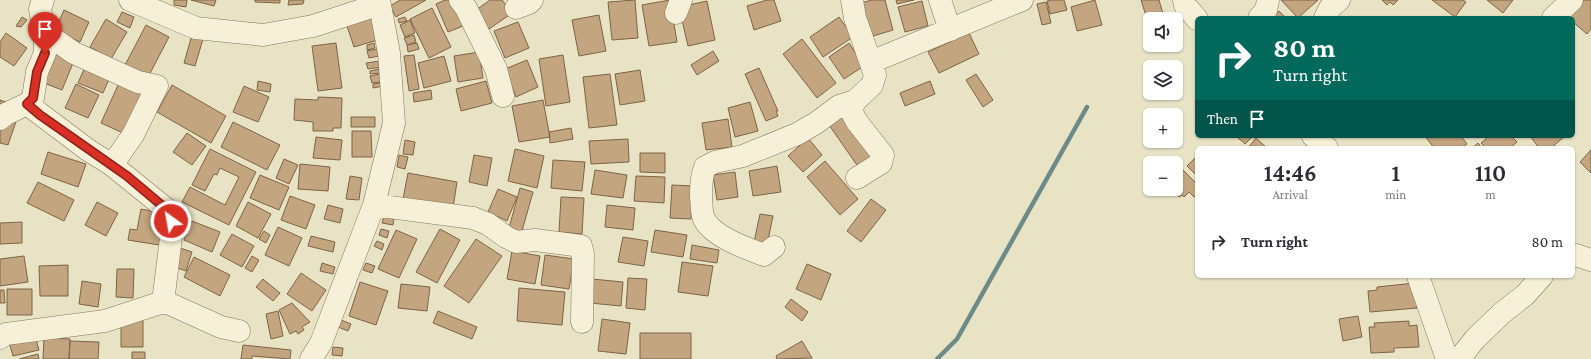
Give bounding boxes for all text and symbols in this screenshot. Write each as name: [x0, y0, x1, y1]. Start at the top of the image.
pin: [28, 12, 62, 53]
map controls: [1143, 12, 1183, 196]
button: sound: [1143, 12, 1183, 52]
icon: arrive: [34, 18, 56, 40]
icon: right: [1207, 32, 1259, 84]
text: 80 m: [1273, 32, 1335, 63]
button: layers: [1143, 60, 1183, 100]
text: Turn right: [1273, 65, 1347, 85]
button: +: [1143, 108, 1183, 148]
icon: arrive: [1246, 108, 1268, 130]
text: Then: [1207, 111, 1238, 127]
button: −: [1143, 156, 1183, 196]
text: 14:46: [1264, 159, 1317, 186]
text: 1: [1391, 159, 1400, 186]
text: 110: [1475, 159, 1506, 186]
text: Arrival: [1272, 187, 1308, 202]
text: min: [1385, 187, 1406, 202]
text: m: [1485, 187, 1496, 202]
position arrow: [150, 200, 192, 242]
icon: right: [1207, 231, 1229, 253]
text: Turn right: [1241, 234, 1308, 250]
text: 80 m: [1532, 234, 1563, 250]

